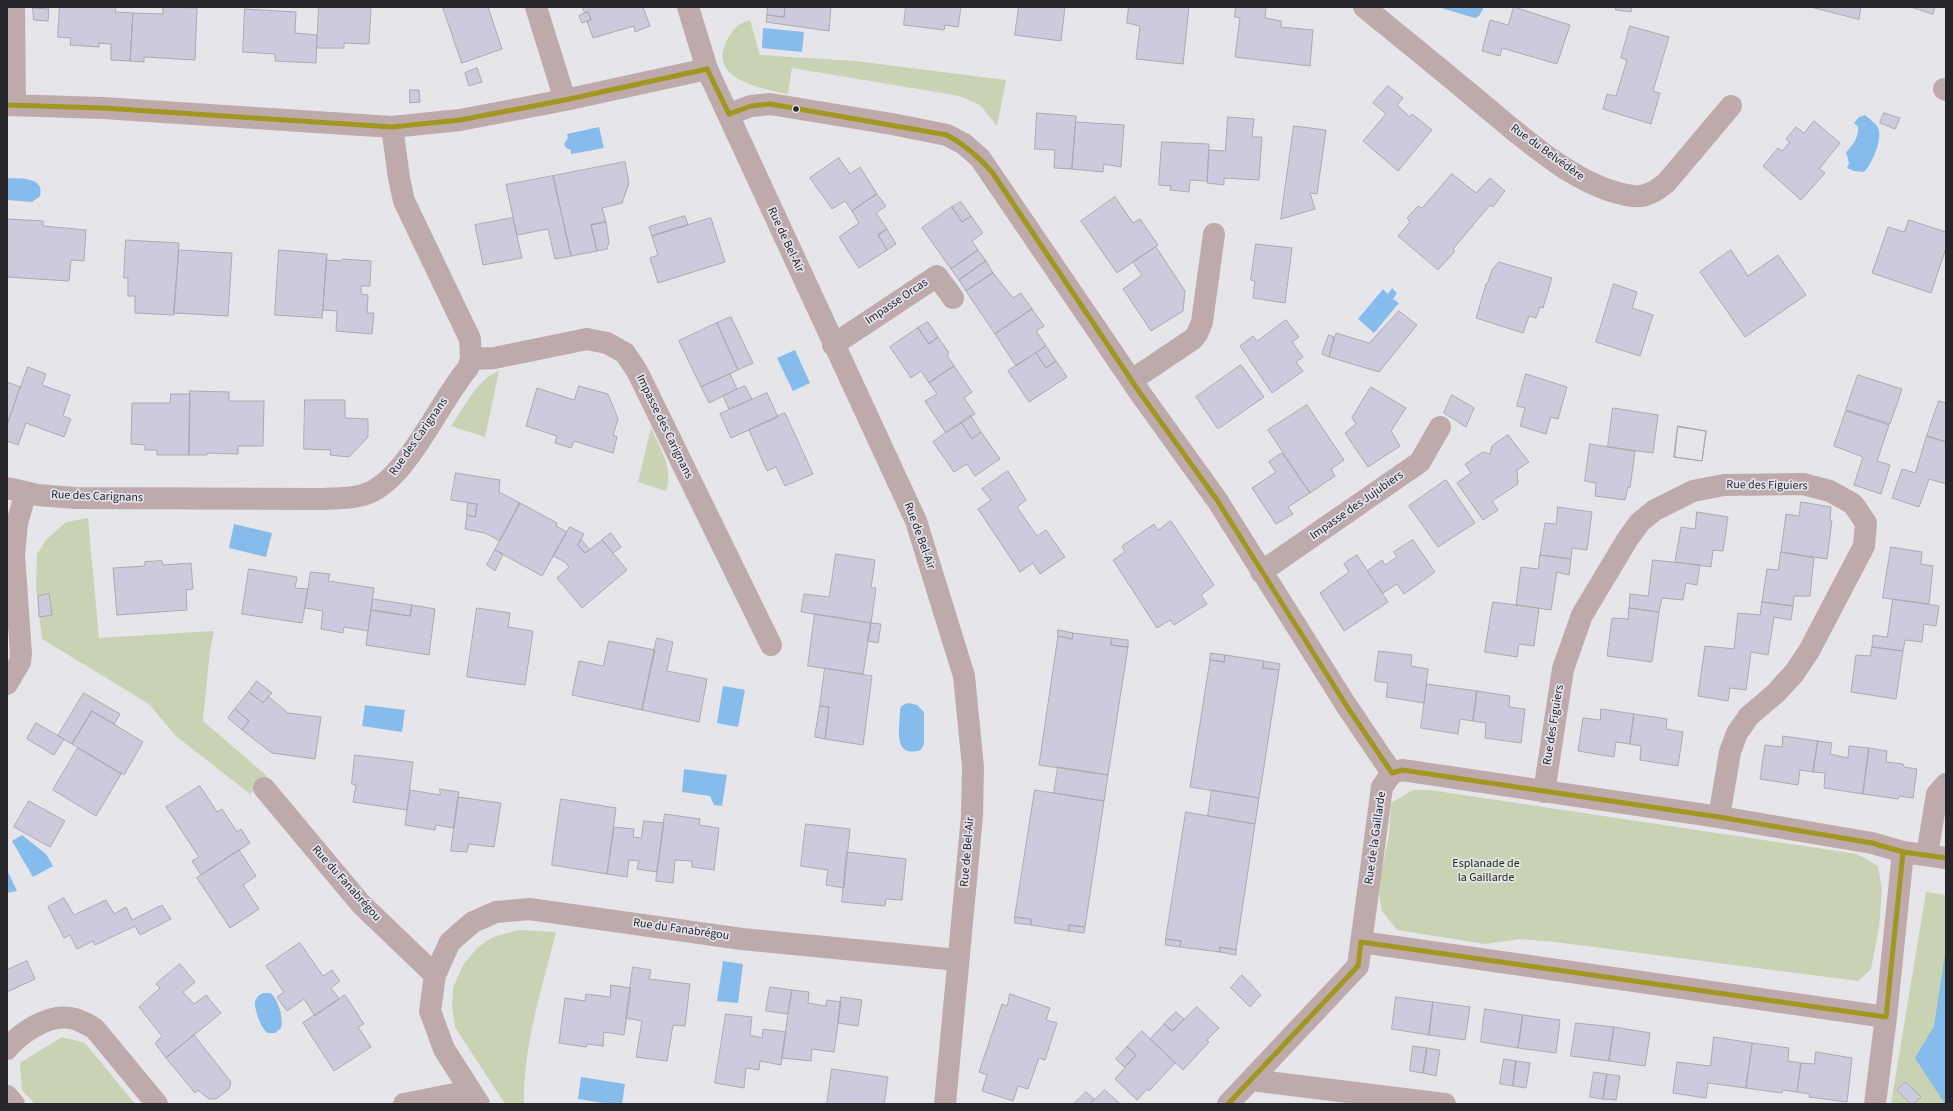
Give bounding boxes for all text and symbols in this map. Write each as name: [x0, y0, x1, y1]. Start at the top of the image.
unlabelled marker: [791, 104, 801, 114]
street label: Rue du Belvédère: [1507, 121, 1587, 185]
street label: Rue de Bel-Air: [764, 205, 806, 275]
street label: Impasse Orcas: [863, 276, 931, 328]
street label: Impasse des Carignans: [632, 372, 696, 482]
street label: Rue des Carignans: [387, 395, 451, 479]
street label: Impasse des Jujubiers: [1308, 468, 1406, 544]
street label: Rue des Figuiers: [1726, 478, 1808, 494]
street label: Rue des Carignans: [51, 488, 143, 506]
street label: Rue de Bel-Air: [900, 501, 938, 571]
street label: Rue des Figuiers: [1541, 684, 1567, 766]
street label: Rue de la Gaillarde: [1362, 791, 1390, 885]
street label: Rue de Bel-Air: [958, 816, 978, 888]
street label: Rue du Fanabrégou: [308, 843, 384, 925]
park label: Esplanade de la Gaillarde: [1452, 857, 1520, 885]
street label: Rue du Fanabrégou: [632, 916, 730, 944]

